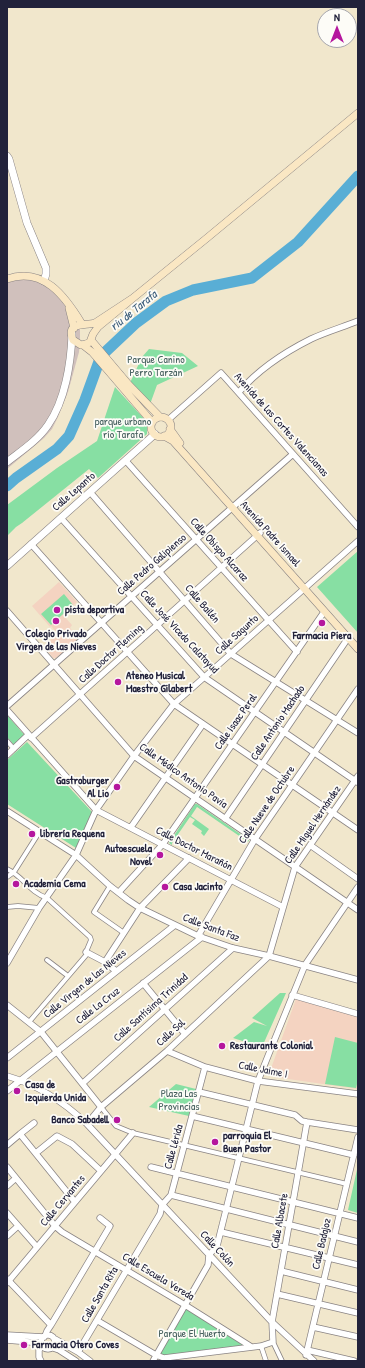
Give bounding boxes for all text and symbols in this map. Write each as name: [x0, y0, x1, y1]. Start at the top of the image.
north arrow: [317, 8, 357, 48]
text: N: [334, 10, 340, 24]
water label: riu de Tarafa: [108, 288, 160, 334]
park label: Parque Canino Perro Tarzán: [127, 353, 185, 379]
street label: Avenida de las Cortes Valencianas: [231, 370, 331, 480]
park label: parque urbano río Tarafa: [95, 415, 151, 441]
street label: Calle Lepanto: [50, 470, 98, 514]
street label: Avenida Padre Ismael: [237, 498, 303, 570]
street label: Calle Obispo Alcaraz: [187, 515, 251, 585]
street label: Calle Pedro Galipienso: [115, 531, 189, 599]
street label: Calle Bailén: [182, 582, 222, 626]
street label: Calle José Vicedo Calatayud: [137, 588, 221, 676]
place label: pista deportiva: [65, 603, 124, 617]
marker: pista deportiva: [52, 605, 62, 615]
street label: Calle Sagunto: [213, 612, 261, 658]
marker: Colegio Privado Virgen de las Nieves: [51, 616, 61, 626]
marker: Farmacia Piera: [317, 618, 327, 628]
street label: Calle Doctor Fleming: [76, 622, 146, 686]
place label: Colegio Privado Virgen de las Nieves: [16, 627, 96, 653]
place label: Farmacia Piera: [293, 629, 351, 643]
place label: Ateneo Musical Maestro Gilabert: [126, 669, 192, 695]
marker: Ateneo Musical Maestro Gilabert: [113, 677, 123, 687]
street label: Calle Antonio Machado: [248, 683, 308, 763]
street label: Calle Isaac Peral: [212, 691, 260, 753]
street label: Calle Médico Antonio Pavía: [136, 741, 230, 811]
street label: Calle Nueve de Octubre: [236, 764, 298, 846]
place label: Gastroburger Al Lio: [56, 774, 109, 800]
marker: Gastroburger Al Lio: [112, 782, 122, 792]
street label: Calle Miguel Hernández: [282, 783, 344, 867]
street label: Calle Doctor Marañón: [153, 824, 235, 874]
place label: librería Requena: [40, 827, 105, 841]
marker: librería Requena: [27, 829, 37, 839]
place label: Autoescuela Novel: [105, 842, 152, 868]
marker: Autoescuela Novel: [155, 850, 165, 860]
place label: Academia Cema: [24, 877, 86, 891]
marker: Academia Cema: [11, 879, 21, 889]
place label: Casa Jacinto: [173, 880, 223, 894]
marker: Casa Jacinto: [160, 882, 170, 892]
street label: Calle Santa Faz: [181, 911, 241, 945]
street label: Calle Virgen de las Nieves: [41, 947, 129, 1021]
street label: Calle Santísima Trinidad: [111, 971, 191, 1045]
street label: Calle La Cruz: [73, 985, 123, 1027]
street label: Calle Sol: [154, 1017, 188, 1049]
place label: Restaurante Colonial: [230, 1039, 313, 1053]
marker: Restaurante Colonial: [217, 1041, 227, 1051]
street label: Calle Jaime I: [237, 1059, 289, 1081]
place label: Casa de Izquierda Unida: [25, 1078, 86, 1104]
marker: Casa de Izquierda Unida: [12, 1086, 22, 1096]
park label: Plaza Las Provincias: [158, 1087, 200, 1113]
place label: Banco Sabadell: [51, 1113, 109, 1127]
marker: Banco Sabadell: [112, 1115, 122, 1125]
street label: Calle Lérida: [162, 1123, 186, 1171]
place label: parroquia El Buen Pastor: [223, 1129, 272, 1155]
marker: parroquia El Buen Pastor: [210, 1137, 220, 1147]
street label: Calle Cervantes: [38, 1173, 88, 1229]
street label: Calle Albacete: [269, 1192, 291, 1250]
street label: Calle Badajoz: [310, 1217, 334, 1271]
street label: Calle Colón: [197, 1228, 237, 1270]
street label: Calle Escuela Vereda: [120, 1250, 196, 1304]
street label: Calle Santa Rita: [79, 1265, 121, 1325]
park label: Parque El Huerto: [159, 1327, 225, 1341]
place label: Farmacia Otero Coves: [32, 1338, 119, 1352]
marker: Farmacia Otero Coves: [19, 1340, 29, 1350]

